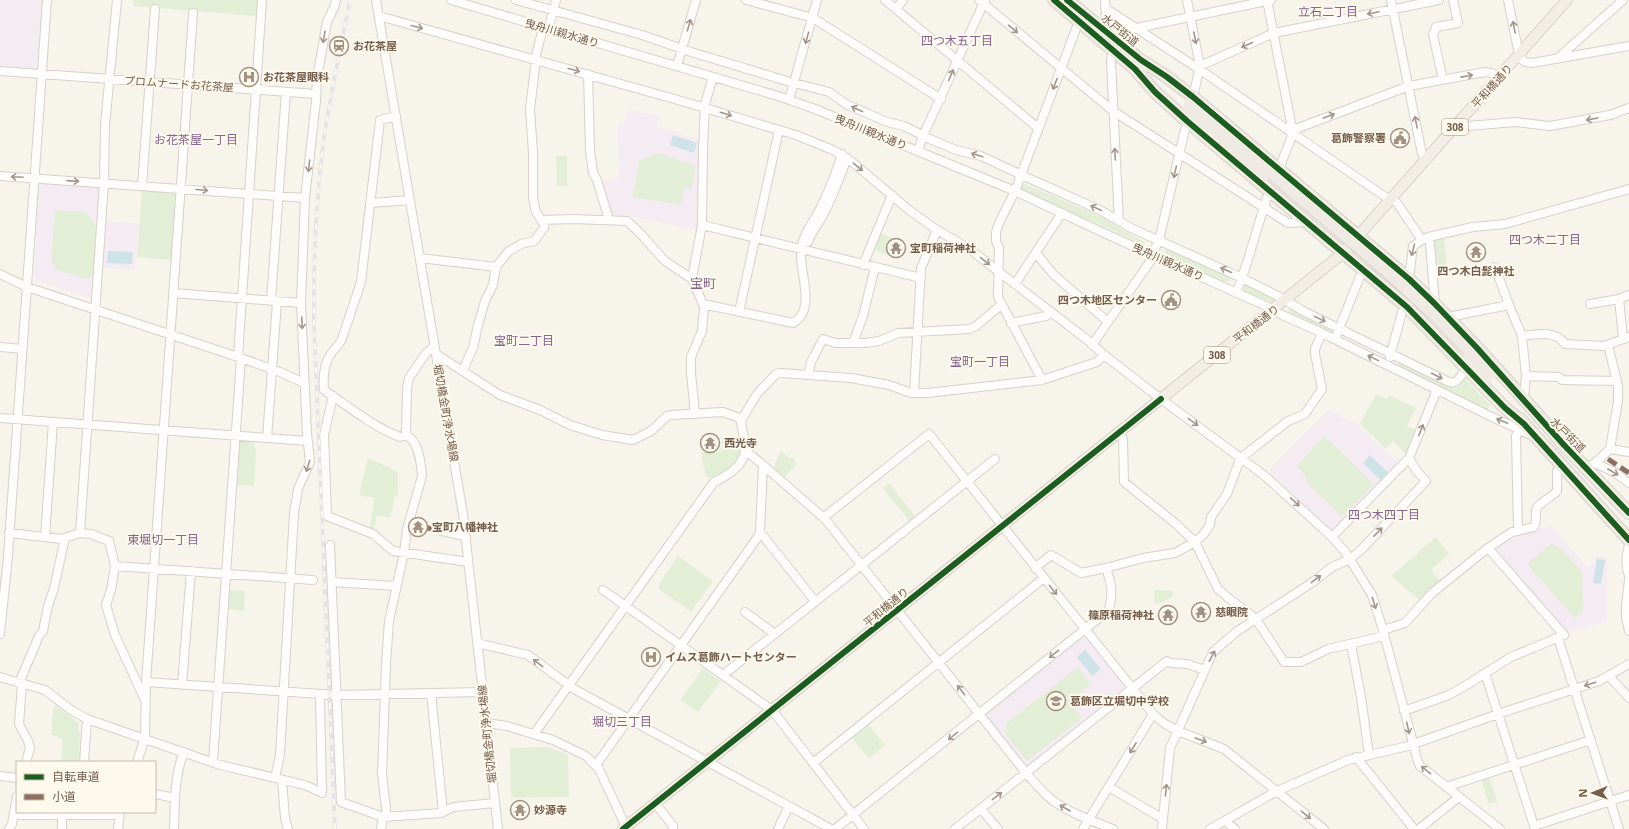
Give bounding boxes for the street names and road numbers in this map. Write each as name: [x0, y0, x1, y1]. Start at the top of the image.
street label: 水戸街道: [1098, 10, 1142, 49]
street label: 曳舟川親水通り: [523, 15, 601, 50]
street label: 平和橋通り: [1468, 60, 1516, 111]
street label: プロムナードお花茶屋: [124, 72, 234, 95]
street label: 曳舟川親水通り: [833, 110, 910, 153]
road number: 308: [1442, 119, 1468, 135]
street label: 曳舟川親水通り: [1130, 239, 1206, 284]
street label: 平和橋通り: [1229, 301, 1282, 346]
road number: 308: [1204, 347, 1230, 363]
street label: 堀切橋金町浄水場線: [431, 363, 462, 463]
street label: 水戸街道: [1547, 414, 1589, 456]
street label: 平和橋通り: [860, 583, 912, 630]
street label: 堀切橋金町浄水場線: [474, 684, 499, 784]

